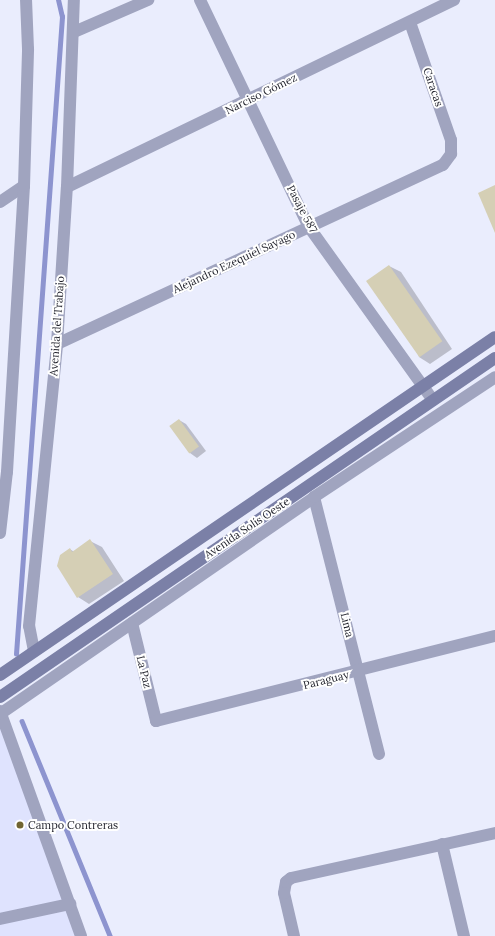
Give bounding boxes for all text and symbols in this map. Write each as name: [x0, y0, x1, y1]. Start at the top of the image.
street label: Caracas: [420, 66, 446, 108]
street label: Narciso Gómez: [223, 71, 299, 117]
street label: Pasaje 587: [284, 183, 320, 235]
street label: Alejandro Ezequiel Sayago: [171, 228, 297, 296]
street label: Avenida del Trabajo: [47, 276, 67, 376]
street label: Avenida Solís Oeste: [202, 495, 292, 561]
street label: Lima: [338, 611, 356, 639]
street label: La Paz: [134, 654, 154, 690]
street label: Paraguay: [302, 668, 350, 692]
place label: Campo Contreras: [28, 818, 118, 832]
marker: Campo Contreras: [15, 820, 25, 830]

